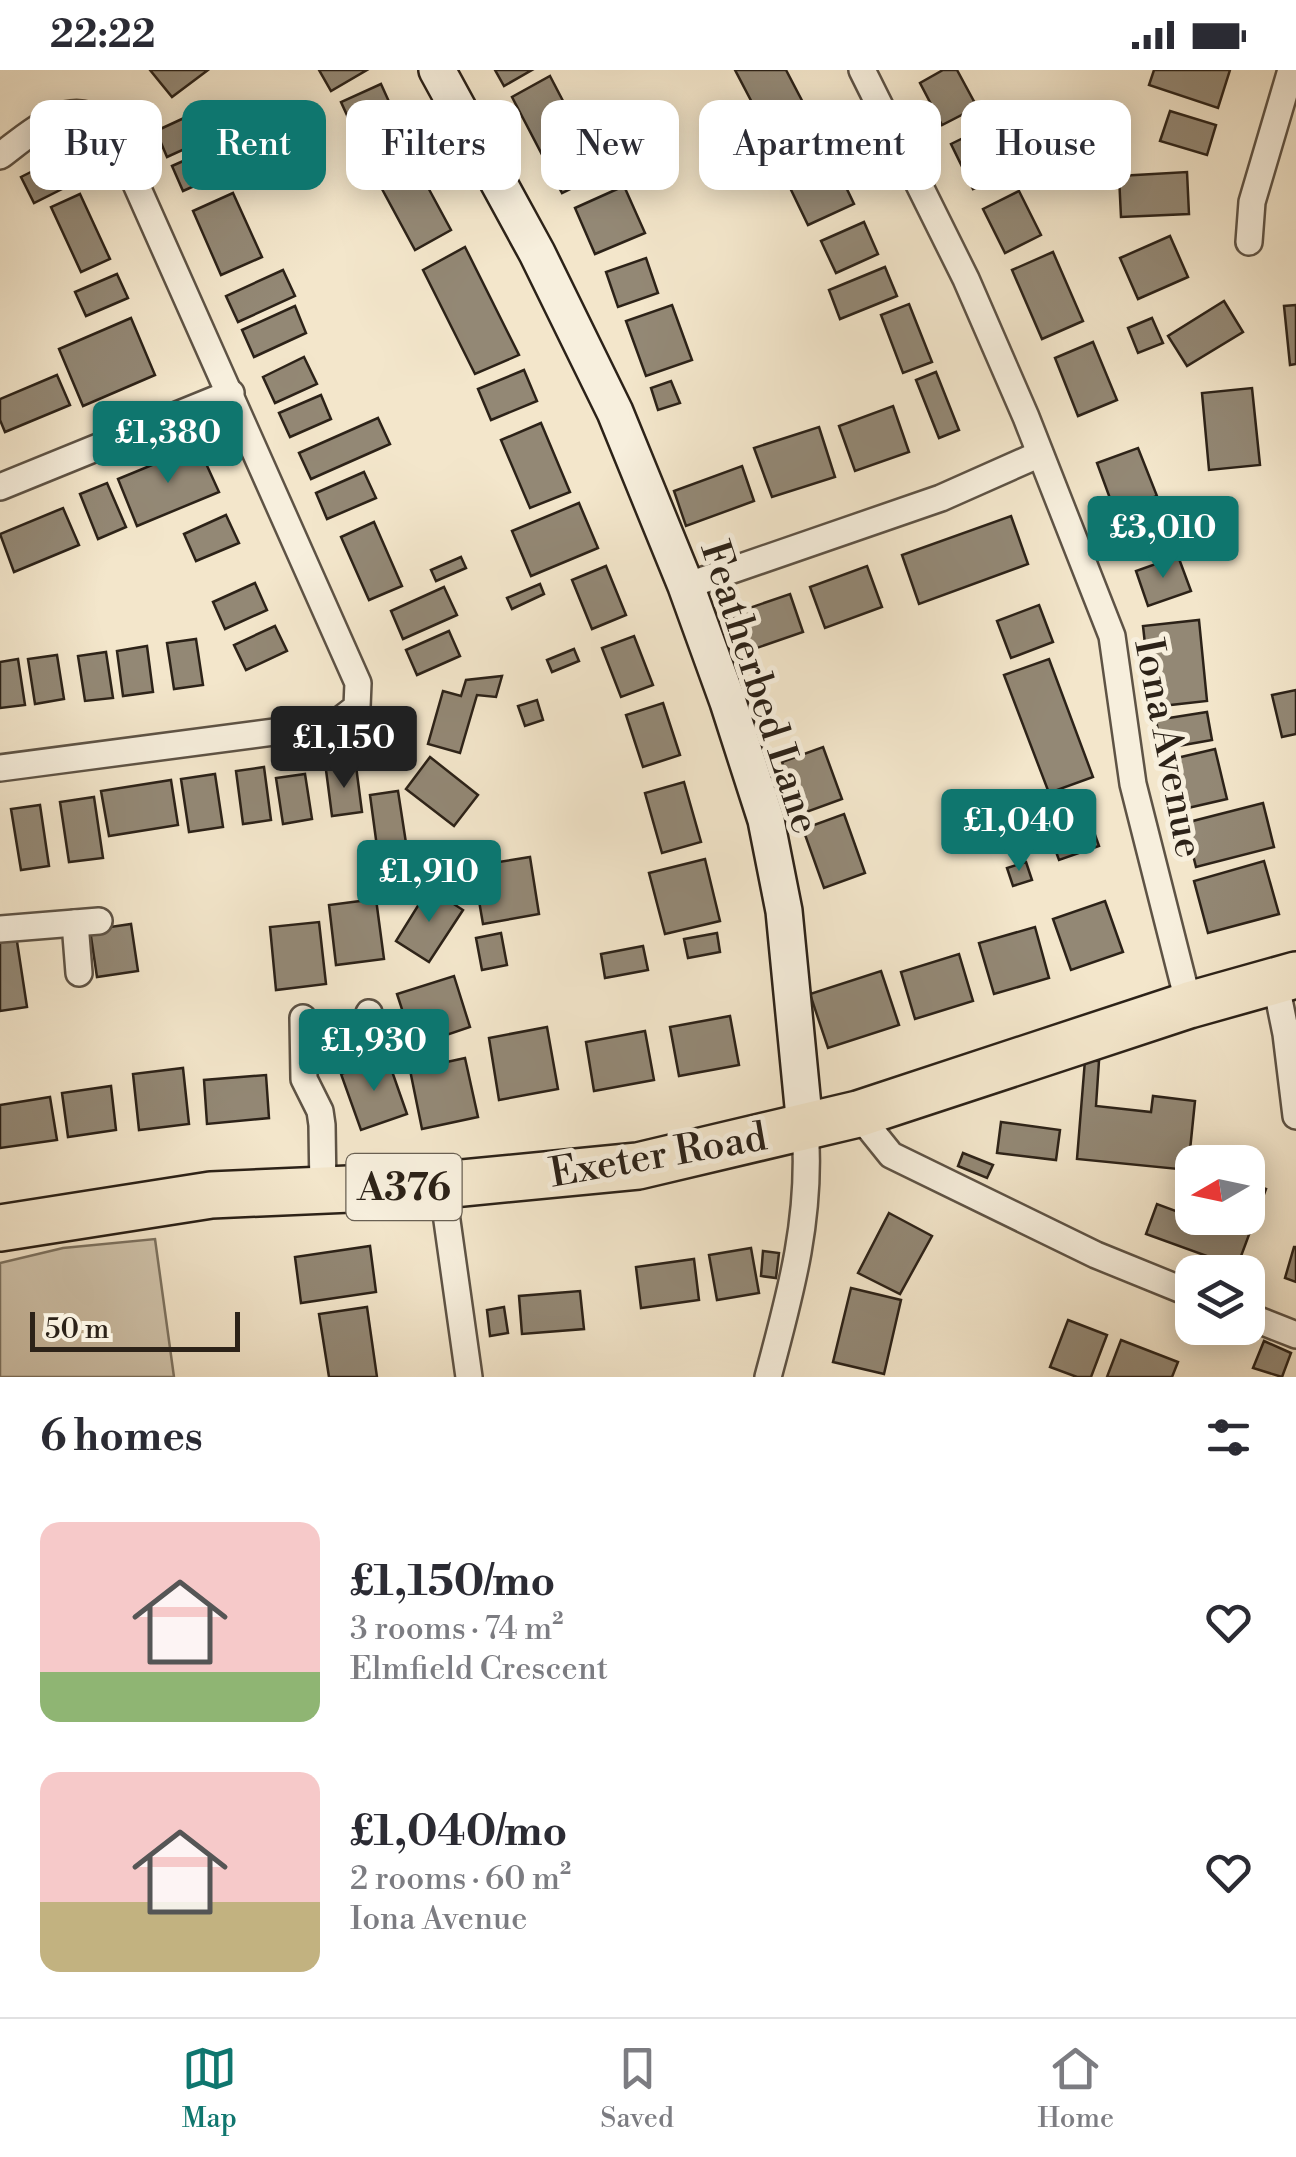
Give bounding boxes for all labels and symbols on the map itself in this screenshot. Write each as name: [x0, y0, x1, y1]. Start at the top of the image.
pin: £1,380: [87, 401, 249, 486]
pin: £3,010: [1082, 496, 1244, 581]
street label: Featherbed Lane: [688, 535, 830, 840]
street label: Iona Avenue: [1122, 635, 1214, 862]
pin: £1,150: [263, 706, 425, 791]
pin: £1,040: [938, 789, 1100, 874]
pin: £1,910: [348, 840, 510, 925]
pin: £1,930: [293, 1009, 455, 1094]
street label: Exeter Road: [546, 1112, 771, 1200]
north arrow: [1175, 1145, 1265, 1235]
road number: A376: [346, 1154, 462, 1220]
scale bar: [30, 1307, 240, 1352]

